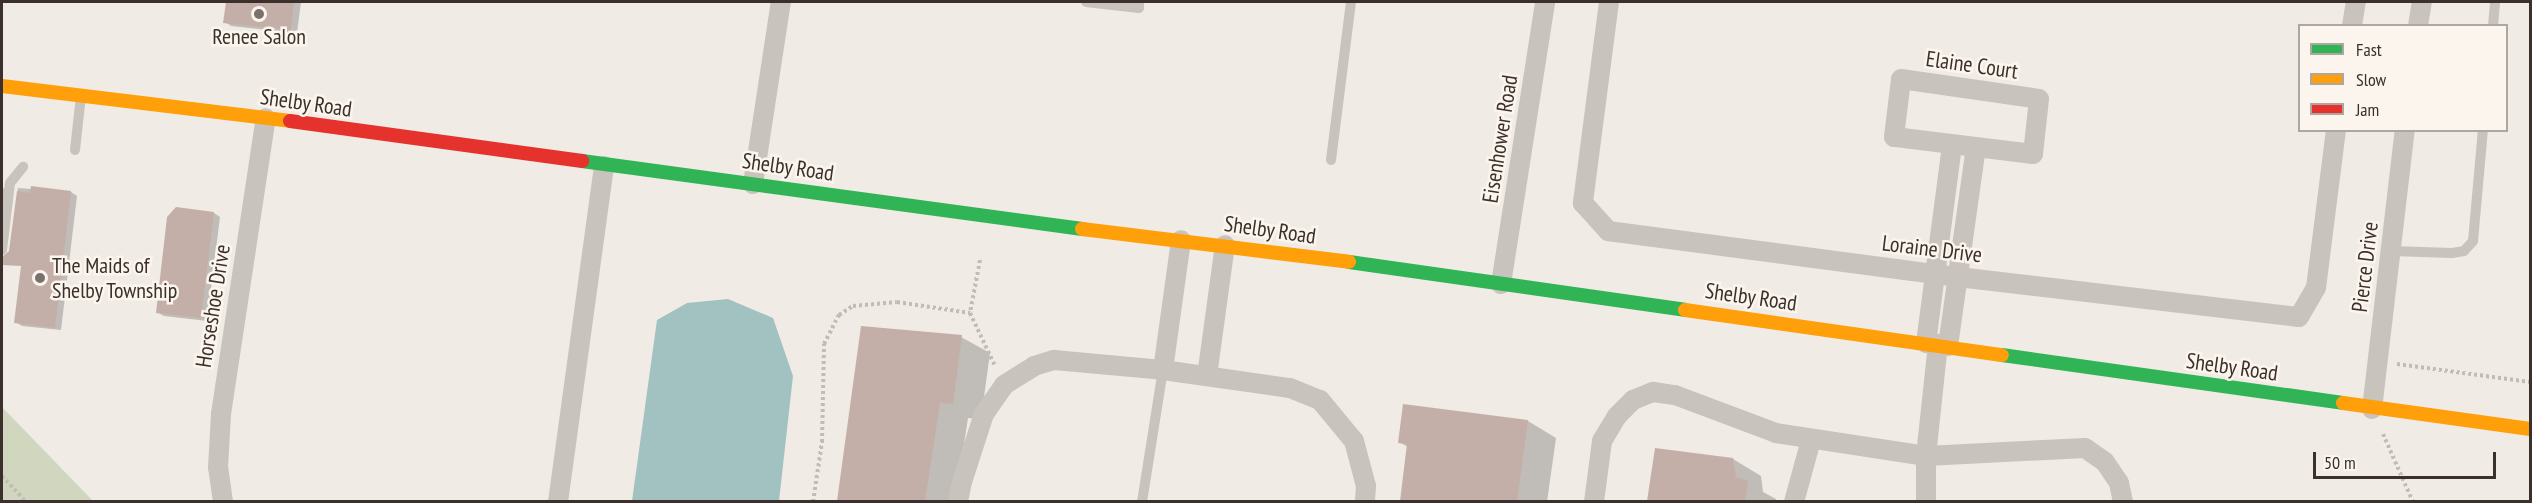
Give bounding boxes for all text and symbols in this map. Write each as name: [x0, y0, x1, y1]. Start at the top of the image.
marker: Renee Salon: [252, 7, 266, 21]
place label: Renee Salon: [212, 24, 306, 50]
legend: [2298, 24, 2508, 132]
text: Fast: [2356, 38, 2382, 61]
street label: Elaine Court: [1924, 45, 2020, 85]
text: Slow: [2356, 68, 2386, 91]
street label: Eisenhower Road: [1477, 73, 1523, 205]
street label: Shelby Road: [258, 83, 354, 123]
text: Jam: [2356, 98, 2379, 121]
street label: Shelby Road: [740, 147, 836, 187]
street label: Shelby Road: [1222, 210, 1318, 250]
street label: Pierce Drive: [2346, 220, 2384, 314]
street label: Loraine Drive: [1880, 230, 1984, 268]
street label: Horseshoe Drive: [190, 243, 236, 369]
place label: The Maids of Shelby Township: [52, 252, 179, 304]
marker: The Maids of Shelby Township: [33, 271, 47, 285]
street label: Shelby Road: [1703, 277, 1799, 317]
street label: Shelby Road: [2184, 347, 2280, 387]
scale bar: [2316, 440, 2499, 478]
text: 50 m: [2324, 451, 2356, 474]

